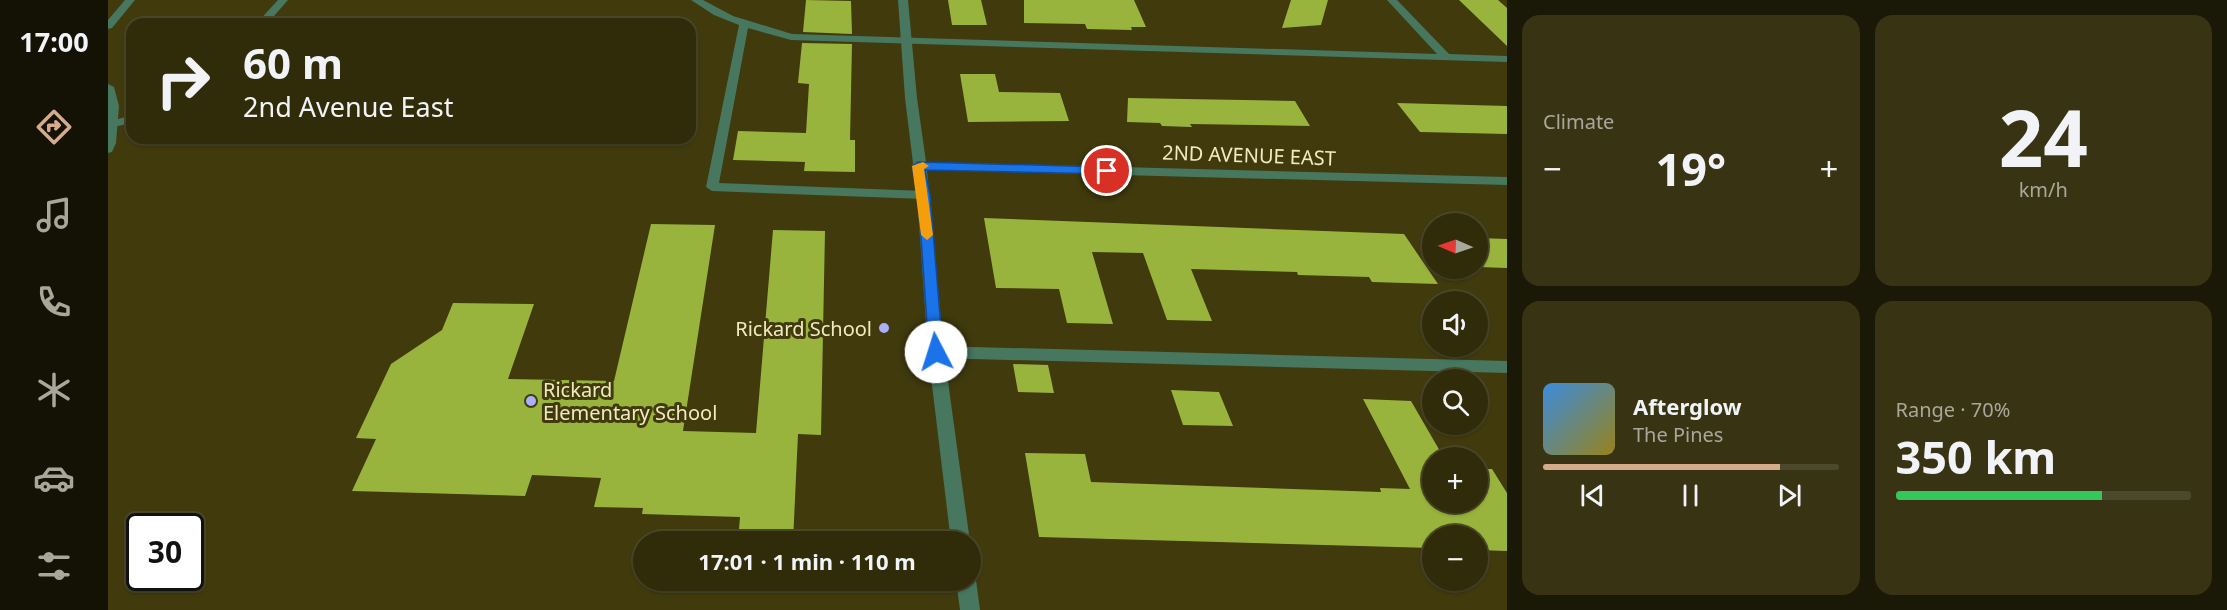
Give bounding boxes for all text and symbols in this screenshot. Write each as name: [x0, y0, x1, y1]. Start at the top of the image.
text: 17:00: [19, 23, 89, 60]
text: 60 m: [243, 34, 343, 91]
icon: right: [144, 42, 222, 120]
text: 24: [1999, 84, 2088, 190]
text: 2nd Avenue East: [243, 88, 453, 125]
icon: directions: [33, 106, 75, 148]
text: Climate: [1543, 108, 1614, 135]
street label: 2ND AVENUE EAST: [1162, 138, 1336, 172]
text: 19°: [1655, 138, 1726, 199]
pin: [1081, 145, 1132, 196]
text: −: [1543, 146, 1562, 191]
text: +: [1820, 146, 1839, 191]
icon: arrive: [1090, 154, 1123, 187]
text: km/h: [2019, 176, 2068, 203]
icon: music: [33, 194, 75, 236]
north arrow: [1422, 213, 1488, 279]
map controls: [1422, 213, 1488, 591]
icon: phone: [33, 281, 75, 323]
button: sound: [1422, 291, 1488, 357]
place label: Rickard School: [735, 315, 872, 342]
position arrow: [904, 320, 968, 384]
marker: Rickard School: [877, 321, 891, 335]
icon: climate: [33, 369, 75, 411]
button: search: [1422, 369, 1488, 435]
place label: Rickard Elementary School: [543, 376, 717, 426]
text: Afterglow: [1633, 391, 1742, 421]
marker: Rickard Elementary School: [524, 394, 538, 408]
text: Range · 70%: [1896, 396, 2010, 423]
text: The Pines: [1633, 421, 1723, 448]
text: 350 km: [1896, 426, 2056, 487]
button: +: [1422, 447, 1488, 513]
icon: car: [33, 457, 75, 499]
icon: previous: [1576, 479, 1609, 512]
icon: pause: [1674, 479, 1707, 512]
icon: next: [1773, 479, 1806, 512]
speed limit sign: 30: [126, 513, 204, 591]
button: −: [1422, 525, 1488, 591]
icon: filters: [33, 545, 75, 587]
text: 17:01 · 1 min · 110 m: [698, 546, 916, 576]

